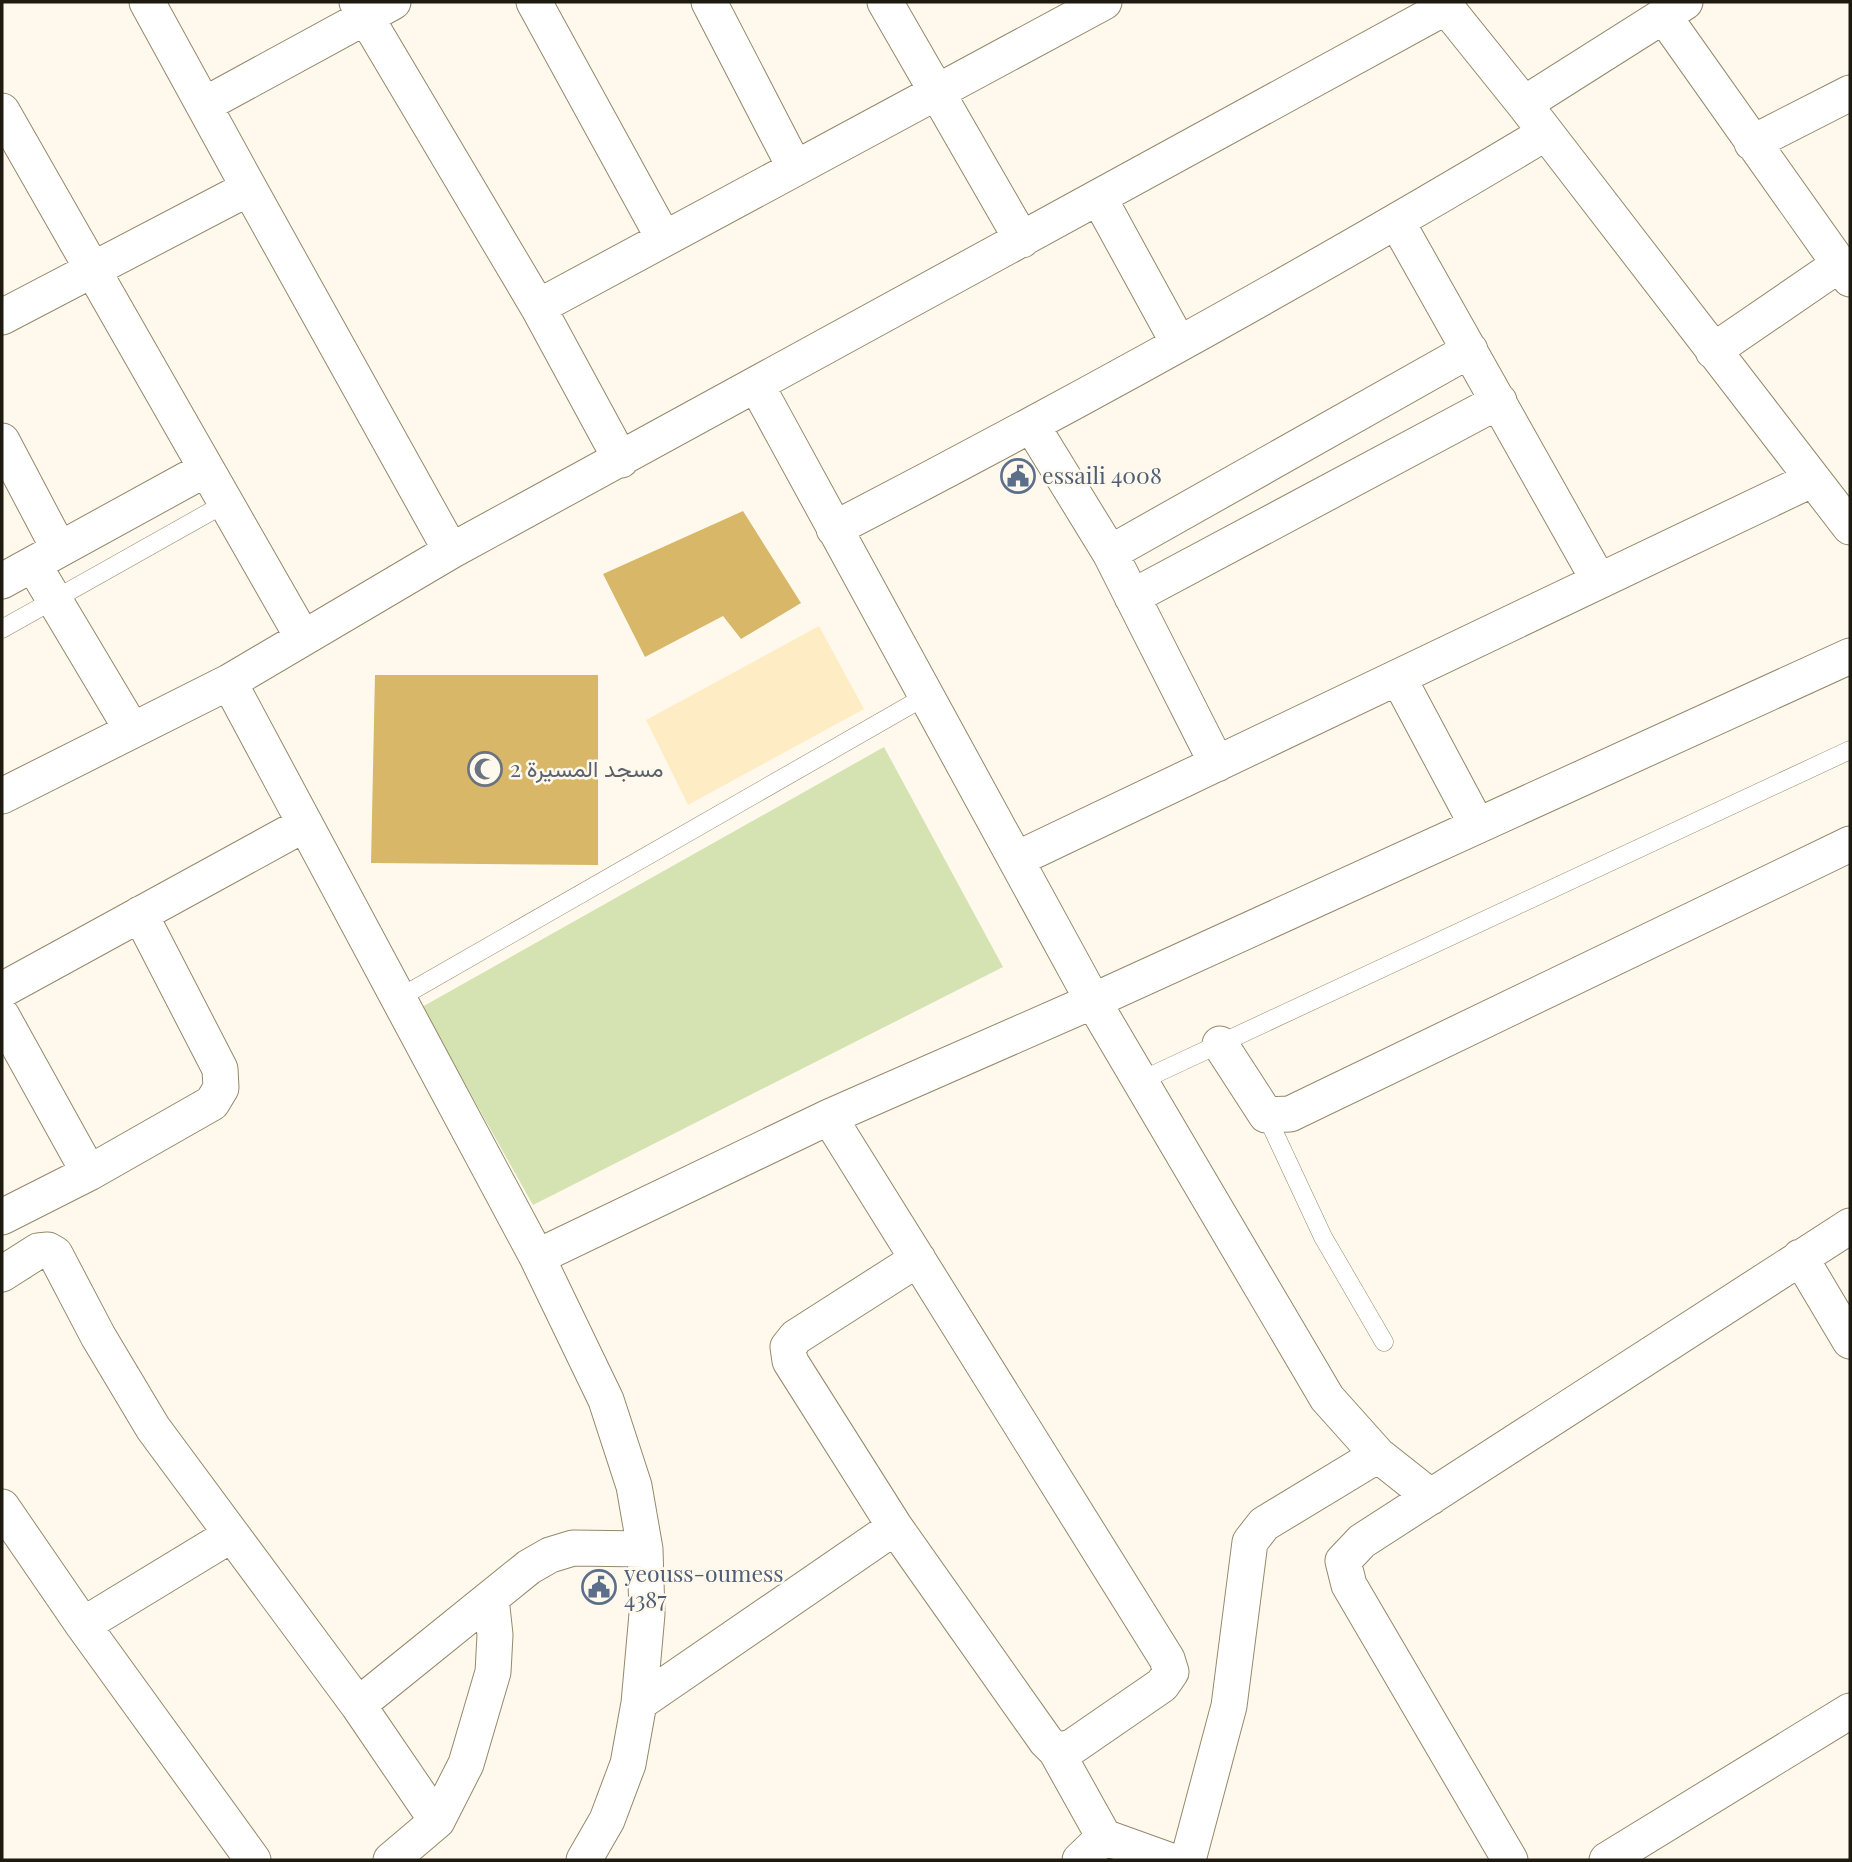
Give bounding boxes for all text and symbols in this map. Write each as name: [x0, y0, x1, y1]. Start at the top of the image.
public building icon: essaili 4008: [999, 457, 1037, 495]
place label: essaili 4008: [1042, 459, 1162, 490]
mosque icon: مسجد المسيرة 2: [466, 750, 504, 788]
place label: مسجد المسيرة 2: [510, 752, 664, 784]
place label: yeouss-oumess 4387: [623, 1557, 784, 1614]
public building icon: yeouss-oumess 4387: [580, 1568, 618, 1606]

